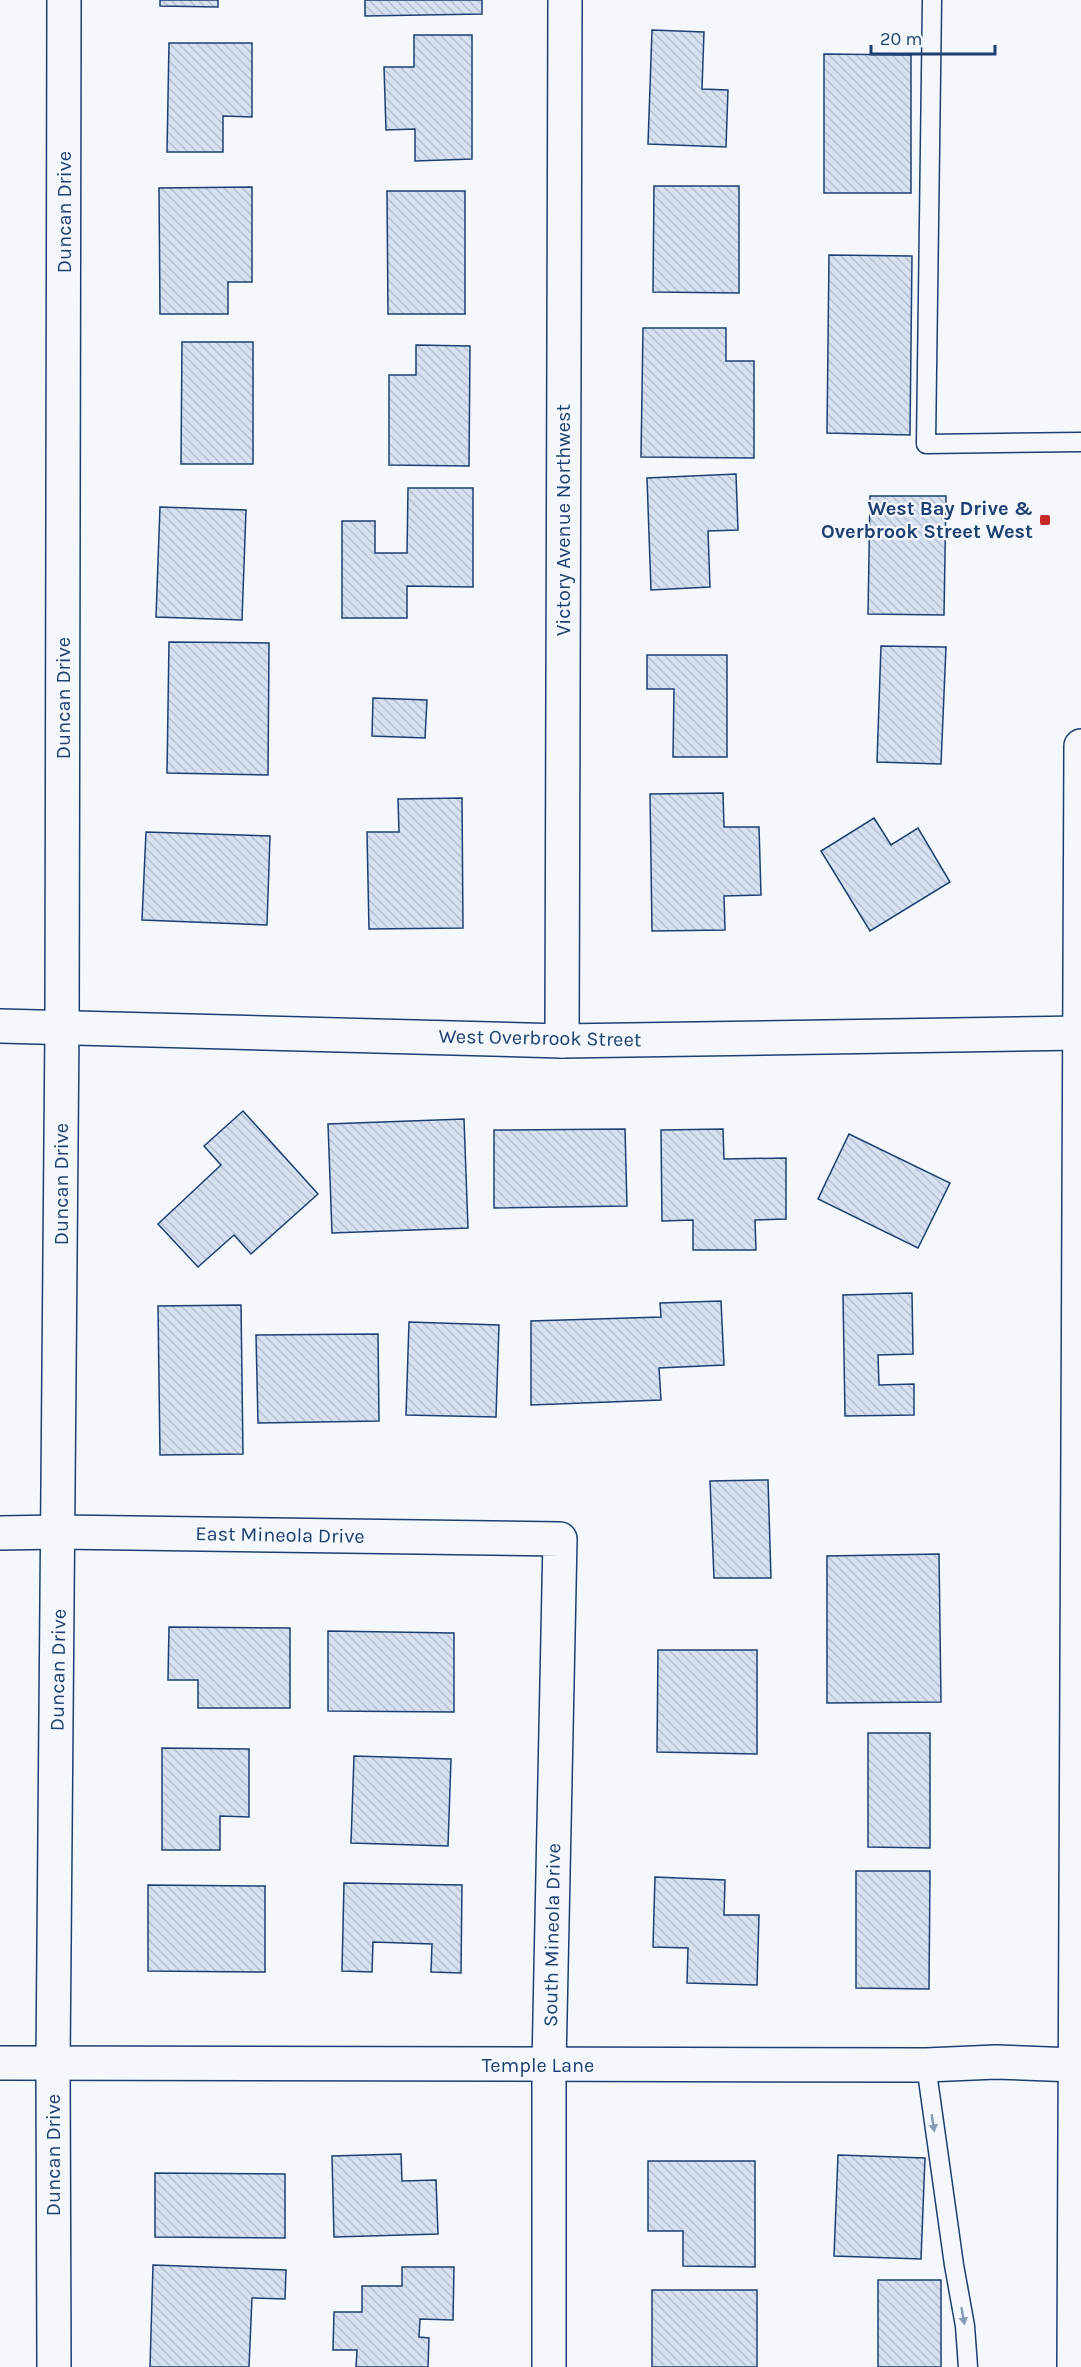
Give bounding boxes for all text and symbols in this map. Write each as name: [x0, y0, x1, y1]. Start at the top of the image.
scale bar: [871, 18, 996, 56]
text: 20 m: [880, 28, 922, 50]
street label: Duncan Drive: [53, 151, 76, 273]
street label: Victory Avenue Northwest: [552, 403, 575, 636]
place label: West Bay Drive & Overbrook Street West: [821, 497, 1033, 543]
marker: West Bay Drive & Overbrook Street West: [1038, 513, 1052, 527]
street label: Duncan Drive: [52, 637, 75, 759]
street label: West Overbrook Street: [439, 1025, 642, 1051]
street label: Duncan Drive: [50, 1123, 73, 1245]
street label: East Mineola Drive: [195, 1522, 365, 1548]
street label: Duncan Drive: [45, 1609, 71, 1731]
street label: South Mineola Drive: [539, 1843, 565, 2027]
street label: Temple Lane: [482, 2054, 594, 2077]
street label: Duncan Drive: [42, 2094, 65, 2216]
one-way arrow: [929, 2114, 938, 2133]
one-way arrow: [959, 2307, 968, 2326]

